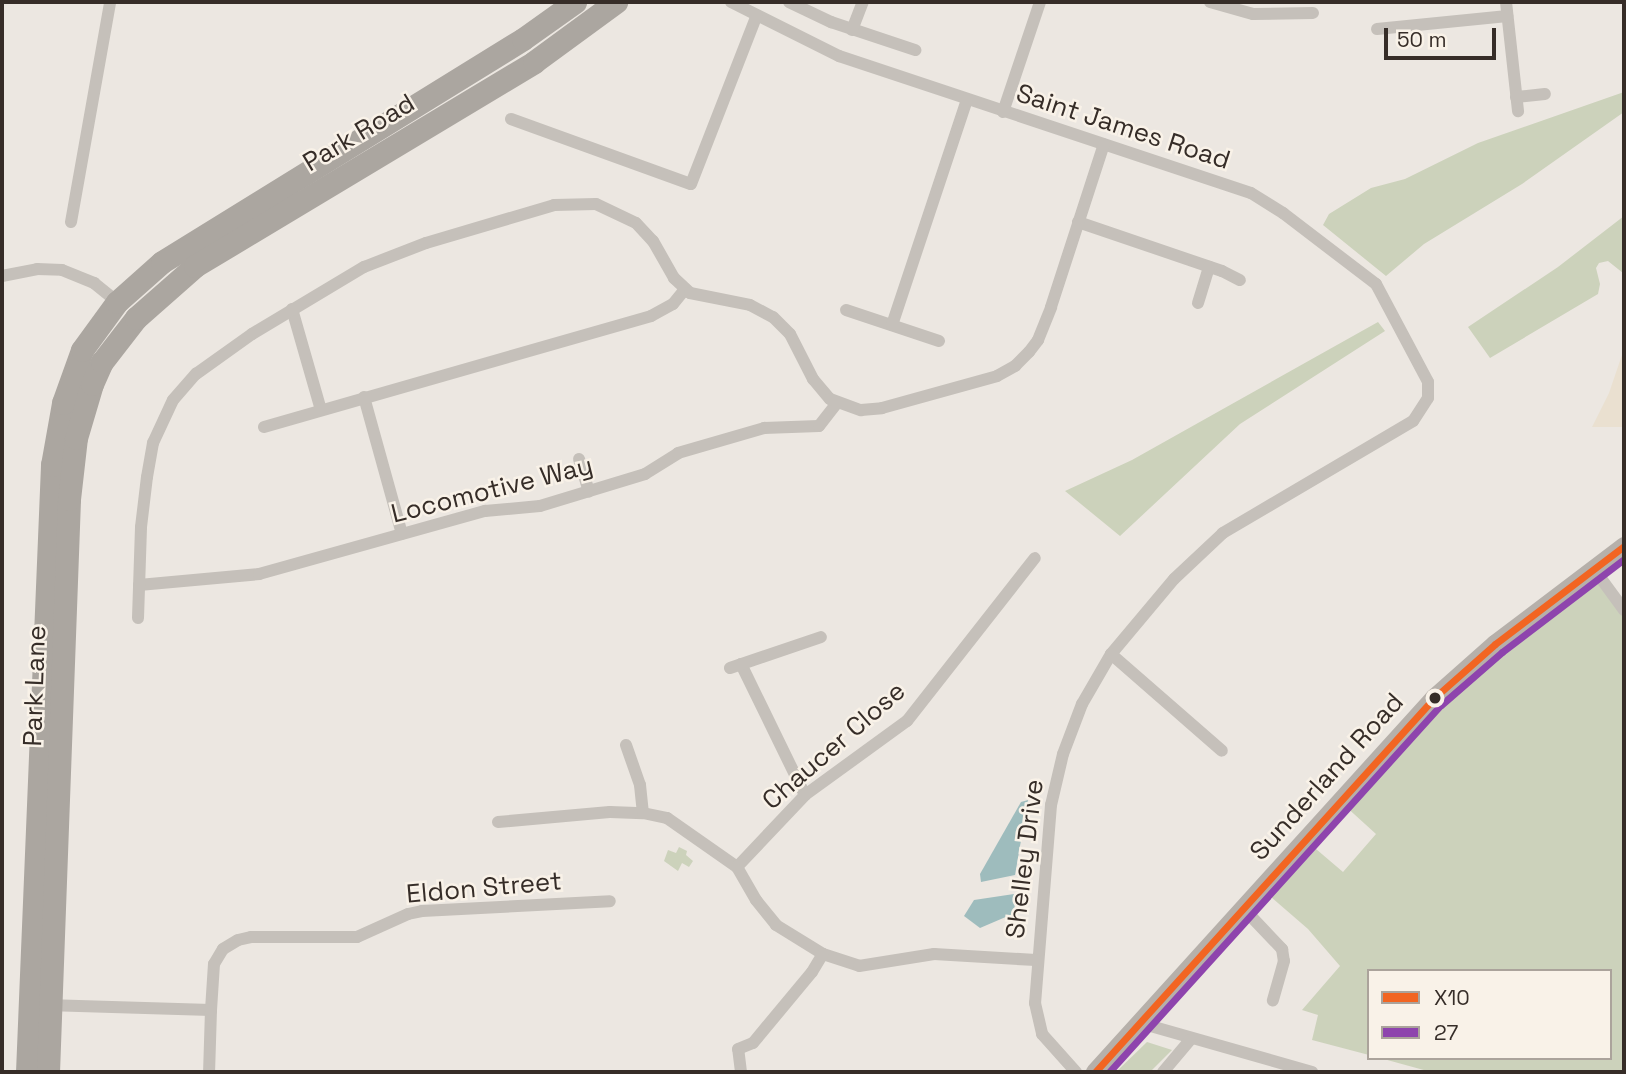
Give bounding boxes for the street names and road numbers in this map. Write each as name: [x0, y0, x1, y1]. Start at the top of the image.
street label: Saint James Road: [1012, 78, 1234, 176]
street label: Park Road: [298, 88, 420, 178]
street label: Locomotive Way: [388, 450, 596, 530]
street label: Park Lane: [17, 625, 53, 747]
street label: Chaucer Close: [756, 676, 912, 816]
street label: Sunderland Road: [1244, 687, 1410, 867]
street label: Shelley Drive: [1000, 778, 1050, 940]
street label: Eldon Street: [405, 866, 563, 910]

